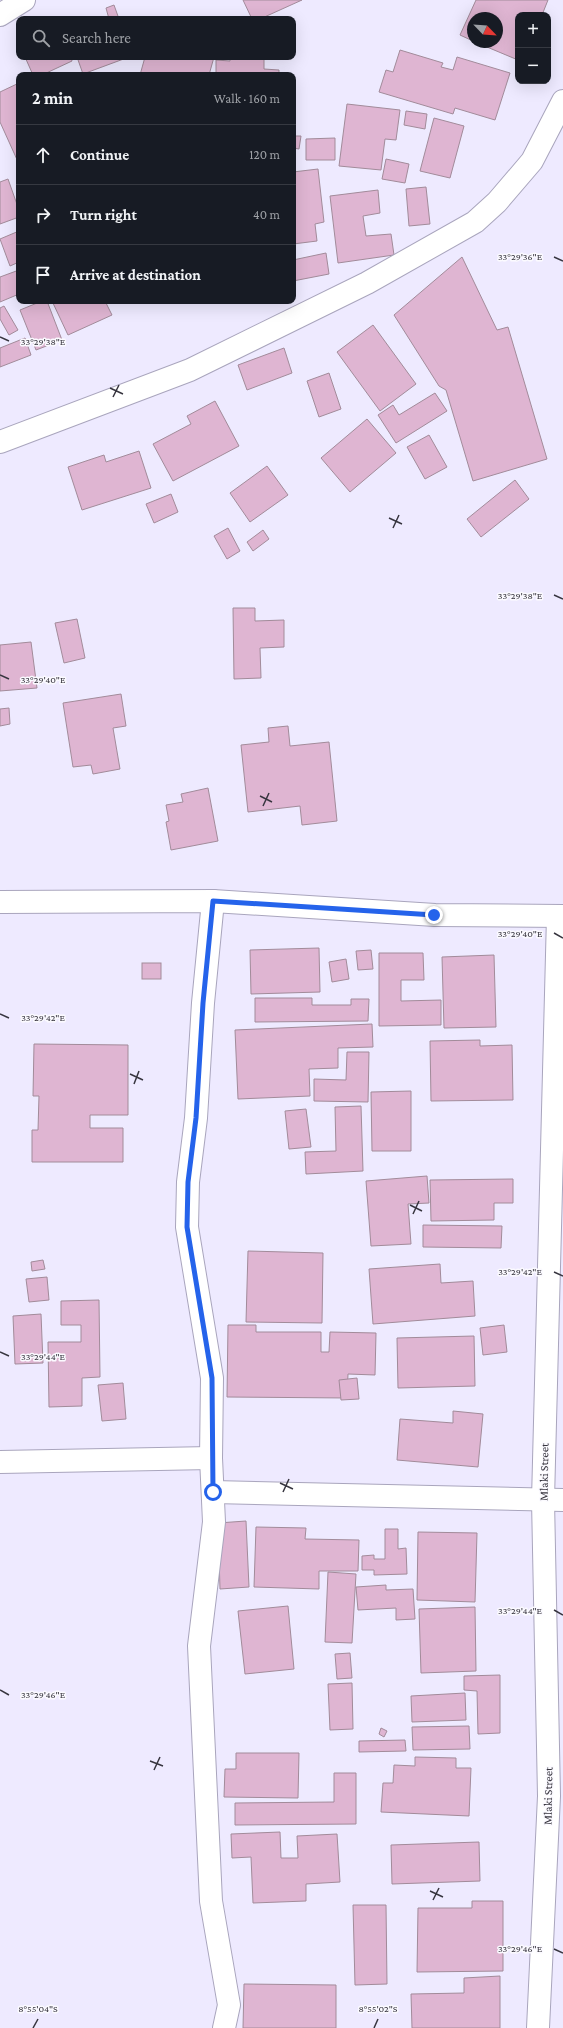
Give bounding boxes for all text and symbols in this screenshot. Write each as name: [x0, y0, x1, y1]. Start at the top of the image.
north arrow: [467, 12, 503, 48]
map controls: [515, 12, 551, 84]
button: +: [515, 12, 551, 48]
search box: [16, 16, 296, 60]
icon: search: [30, 27, 52, 49]
text: Search here: [62, 30, 131, 46]
button: −: [515, 48, 551, 84]
text: 2 min: [32, 89, 73, 108]
text: Walk · 160 m: [214, 91, 280, 106]
icon: ahead: [32, 144, 54, 166]
text: Continue: [70, 147, 129, 163]
text: 120 m: [249, 147, 280, 162]
icon: right: [32, 204, 54, 226]
text: Turn right: [70, 207, 137, 223]
text: 40 m: [253, 207, 280, 222]
text: 33°29'36"E: [498, 251, 543, 262]
icon: arrive: [32, 264, 54, 286]
text: Arrive at destination: [70, 267, 201, 283]
text: 33°29'38"E: [21, 336, 66, 347]
text: 33°29'38"E: [498, 590, 543, 601]
text: 33°29'40"E: [21, 674, 66, 685]
route end: [425, 906, 443, 924]
text: 33°29'40"E: [498, 928, 543, 939]
text: 33°29'42"E: [21, 1012, 65, 1023]
text: 33°29'42"E: [498, 1266, 542, 1277]
text: 33°29'44"E: [21, 1351, 66, 1362]
street label: Mlaki Street: [536, 1442, 552, 1501]
route start: [204, 1483, 222, 1501]
text: 33°29'44"E: [498, 1605, 543, 1616]
text: 33°29'46"E: [21, 1689, 66, 1700]
street label: Mlaki Street: [540, 1766, 556, 1825]
text: 33°29'46"E: [498, 1943, 543, 1954]
text: 8°55'04"S: [18, 2003, 58, 2014]
text: 8°55'02"S: [358, 2003, 398, 2014]

